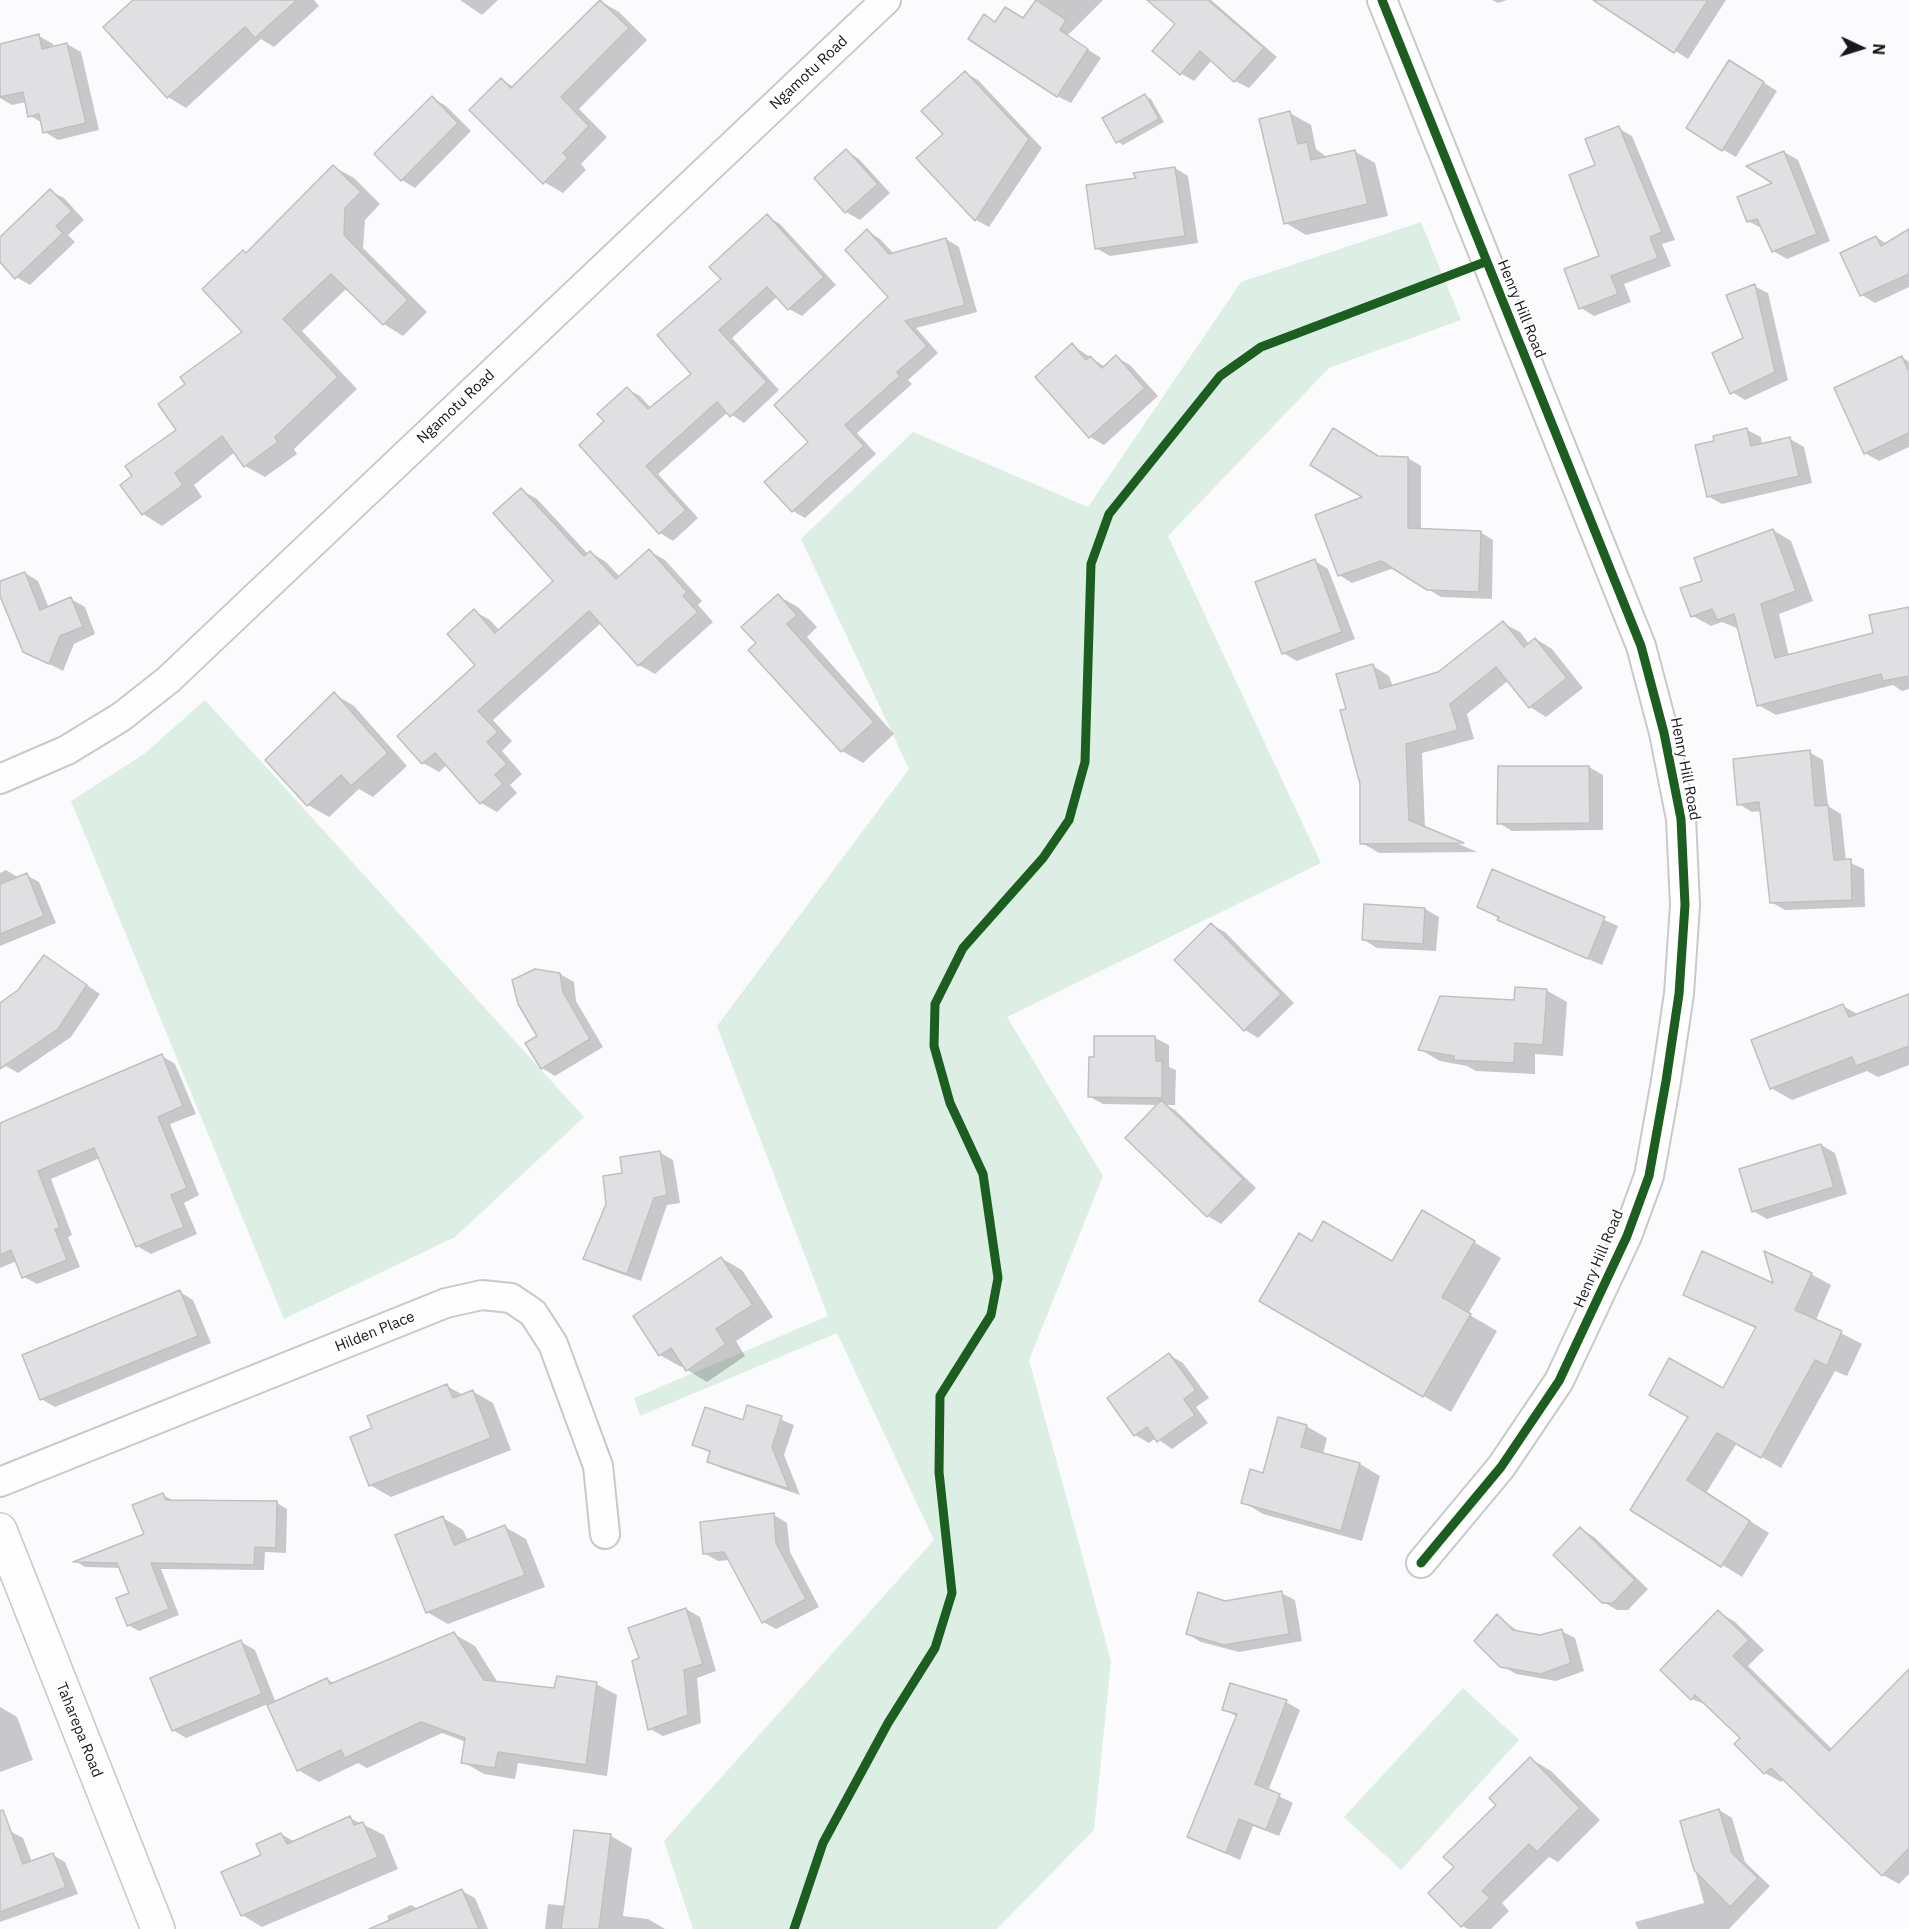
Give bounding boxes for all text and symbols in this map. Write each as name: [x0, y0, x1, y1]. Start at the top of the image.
north arrow: [1831, 18, 1891, 78]
street label: Ngamotu Road: [766, 32, 852, 114]
text: N: [1869, 43, 1889, 56]
street label: Henry Hill Road: [1493, 257, 1549, 361]
street label: Ngamotu Road: [413, 366, 499, 448]
street label: Henry Hill Road: [1666, 716, 1704, 822]
street label: Henry Hill Road: [1570, 1207, 1628, 1311]
street label: Hilden Place: [333, 1308, 417, 1356]
street label: Taharepa Road: [52, 1680, 106, 1780]

